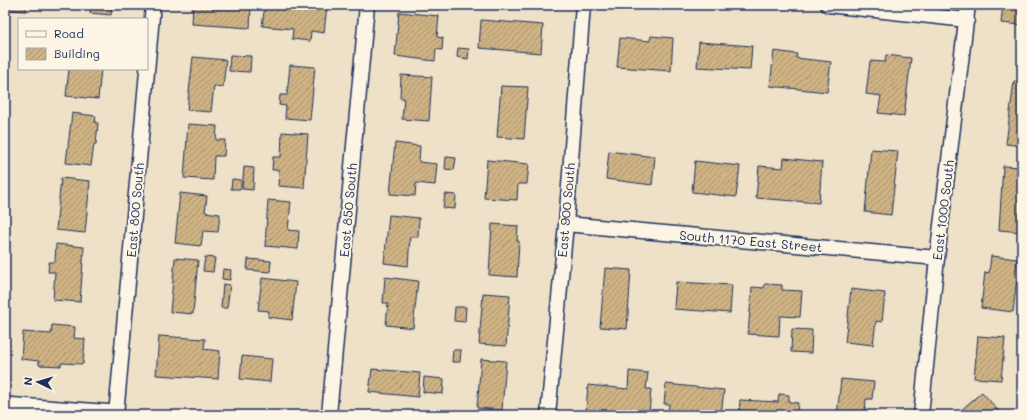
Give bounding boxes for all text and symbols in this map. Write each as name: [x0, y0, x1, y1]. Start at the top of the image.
legend: [18, 18, 148, 70]
text: Road: [54, 25, 84, 41]
text: Building: [54, 45, 100, 61]
street label: East 1000 South: [928, 159, 957, 261]
street label: East 800 South: [122, 162, 147, 258]
street label: East 850 South: [335, 162, 360, 258]
street label: East 900 South: [553, 162, 578, 258]
street label: South 1170 East Street: [679, 226, 824, 255]
north arrow: [18, 362, 58, 402]
text: N: [20, 376, 35, 386]

